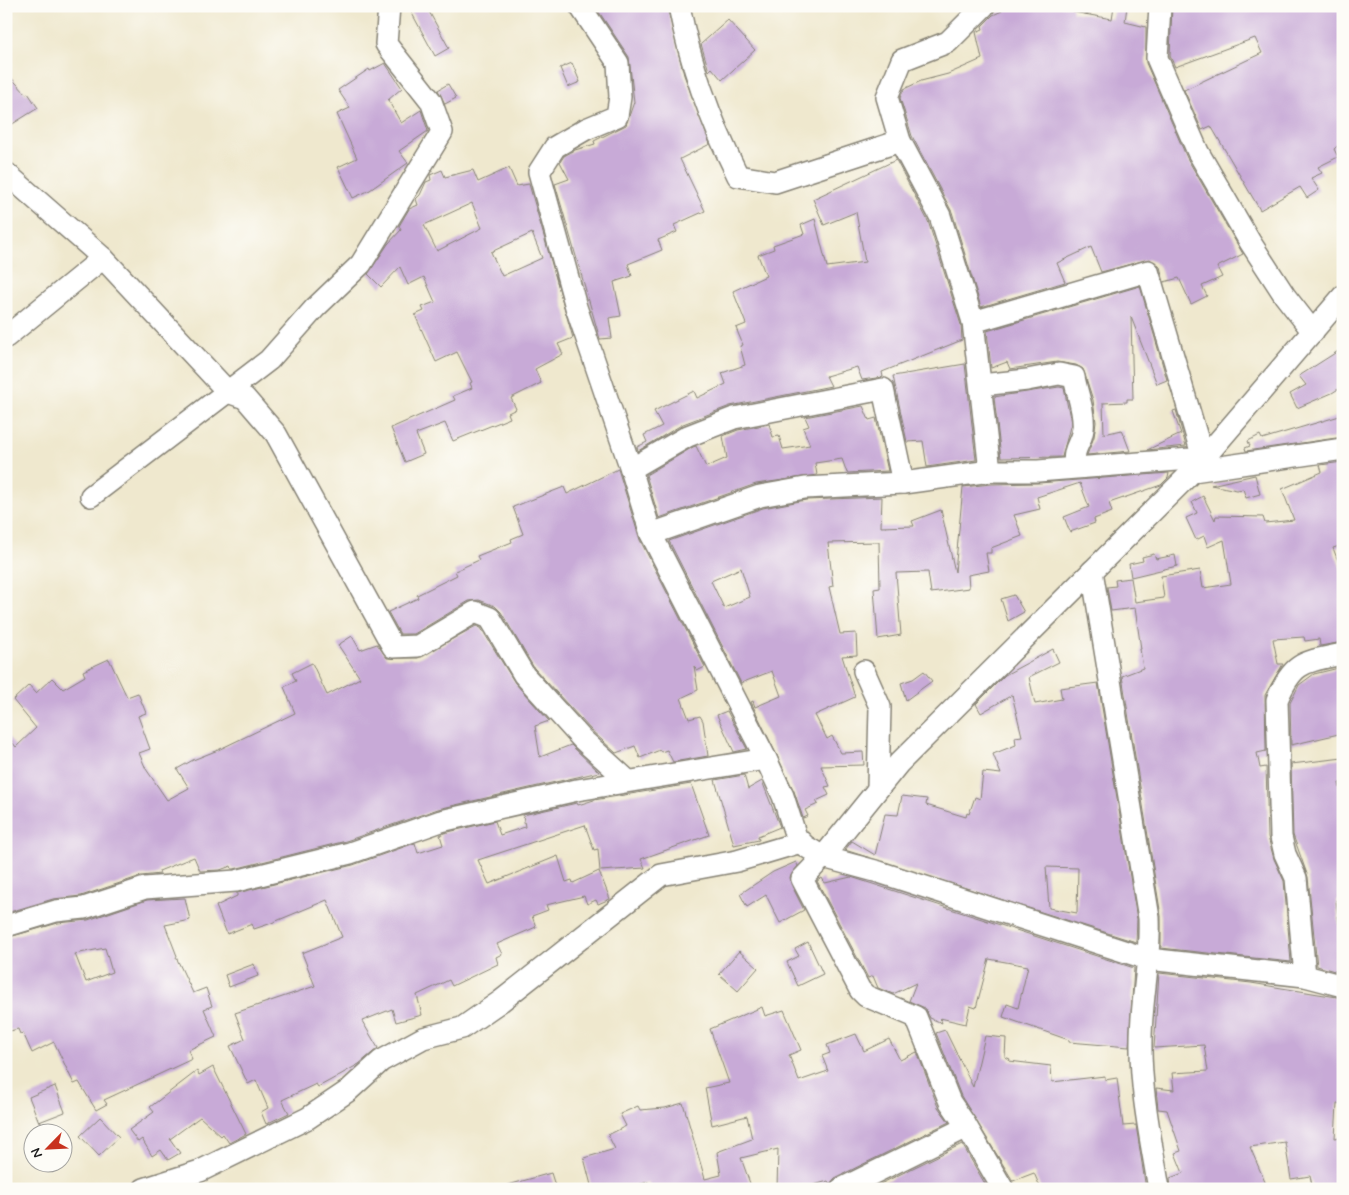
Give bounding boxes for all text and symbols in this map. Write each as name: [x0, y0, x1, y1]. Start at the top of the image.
north arrow: [22, 1122, 72, 1172]
text: N: [27, 1145, 47, 1161]

